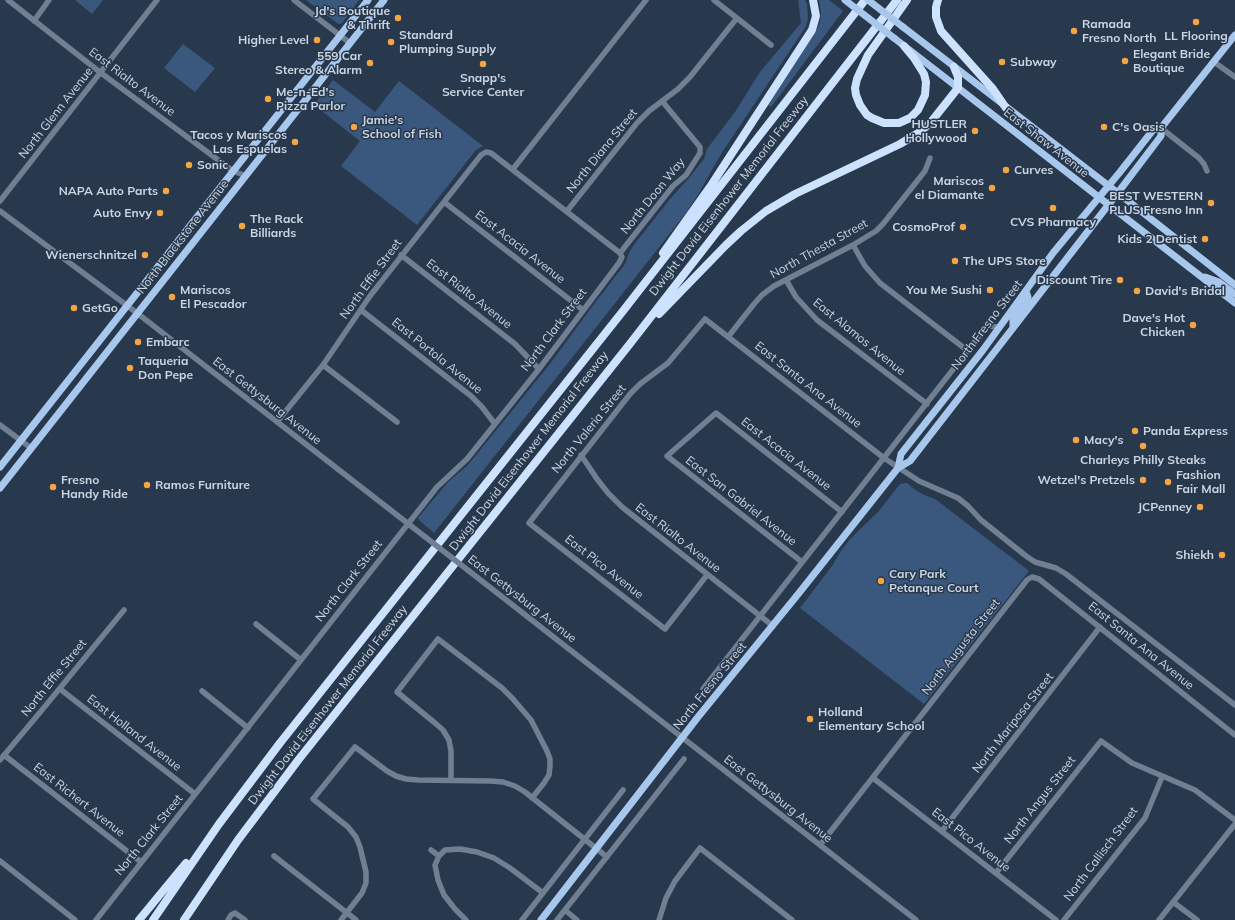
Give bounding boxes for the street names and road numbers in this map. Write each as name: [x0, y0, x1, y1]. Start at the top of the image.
street label: East Rialto Avenue: [86, 45, 178, 119]
street label: North Glenn Avenue: [16, 64, 96, 162]
street label: Dwight David Eisenhower Memorial Freeway: [647, 93, 811, 299]
street label: East Shaw Avenue: [1000, 105, 1092, 181]
street label: North Diana Street: [564, 106, 640, 196]
street label: North Doon Way: [618, 155, 688, 237]
street label: North Blackstone Avenue: [134, 177, 232, 297]
street label: East Acacia Avenue: [472, 207, 568, 287]
street label: North Thesta Street: [768, 216, 870, 282]
street label: North Effie Street: [337, 236, 405, 322]
street label: East Rialto Avenue: [423, 256, 515, 332]
street label: North Fresno Street: [949, 277, 1025, 373]
street label: North Clark Street: [518, 286, 590, 374]
street label: East Alamos Avenue: [810, 295, 908, 379]
street label: East Portola Avenue: [389, 315, 485, 397]
street label: East Santa Ana Avenue: [752, 339, 864, 431]
street label: Dwight David Eisenhower Memorial Freeway: [447, 348, 611, 554]
street label: East Gettysburg Avenue: [210, 354, 324, 448]
street label: North Valeria Street: [549, 382, 629, 476]
street label: East Acacia Avenue: [738, 414, 834, 494]
street label: East San Gabriel Avenue: [683, 453, 799, 549]
street label: East Rialto Avenue: [632, 500, 724, 576]
street label: East Pico Avenue: [562, 532, 646, 602]
street label: North Clark Street: [313, 537, 385, 625]
street label: East Gettysburg Avenue: [465, 552, 579, 646]
street label: North Augusta Street: [919, 596, 1003, 698]
street label: East Santa Ana Avenue: [1085, 599, 1197, 693]
street label: Dwight David Eisenhower Memorial Freeway: [246, 602, 410, 808]
street label: North Effie Street: [18, 636, 90, 720]
street label: North Fresno Street: [670, 639, 750, 733]
street label: North Mariposa Street: [969, 670, 1057, 776]
street label: East Holland Avenue: [84, 692, 184, 774]
street label: East Gettysburg Avenue: [721, 752, 835, 846]
street label: North Angus Street: [1001, 753, 1079, 847]
street label: East Richert Avenue: [30, 760, 128, 840]
street label: North Clark Street: [112, 792, 186, 878]
street label: North Callisch Street: [1061, 804, 1141, 904]
street label: East Pico Avenue: [929, 805, 1013, 875]

